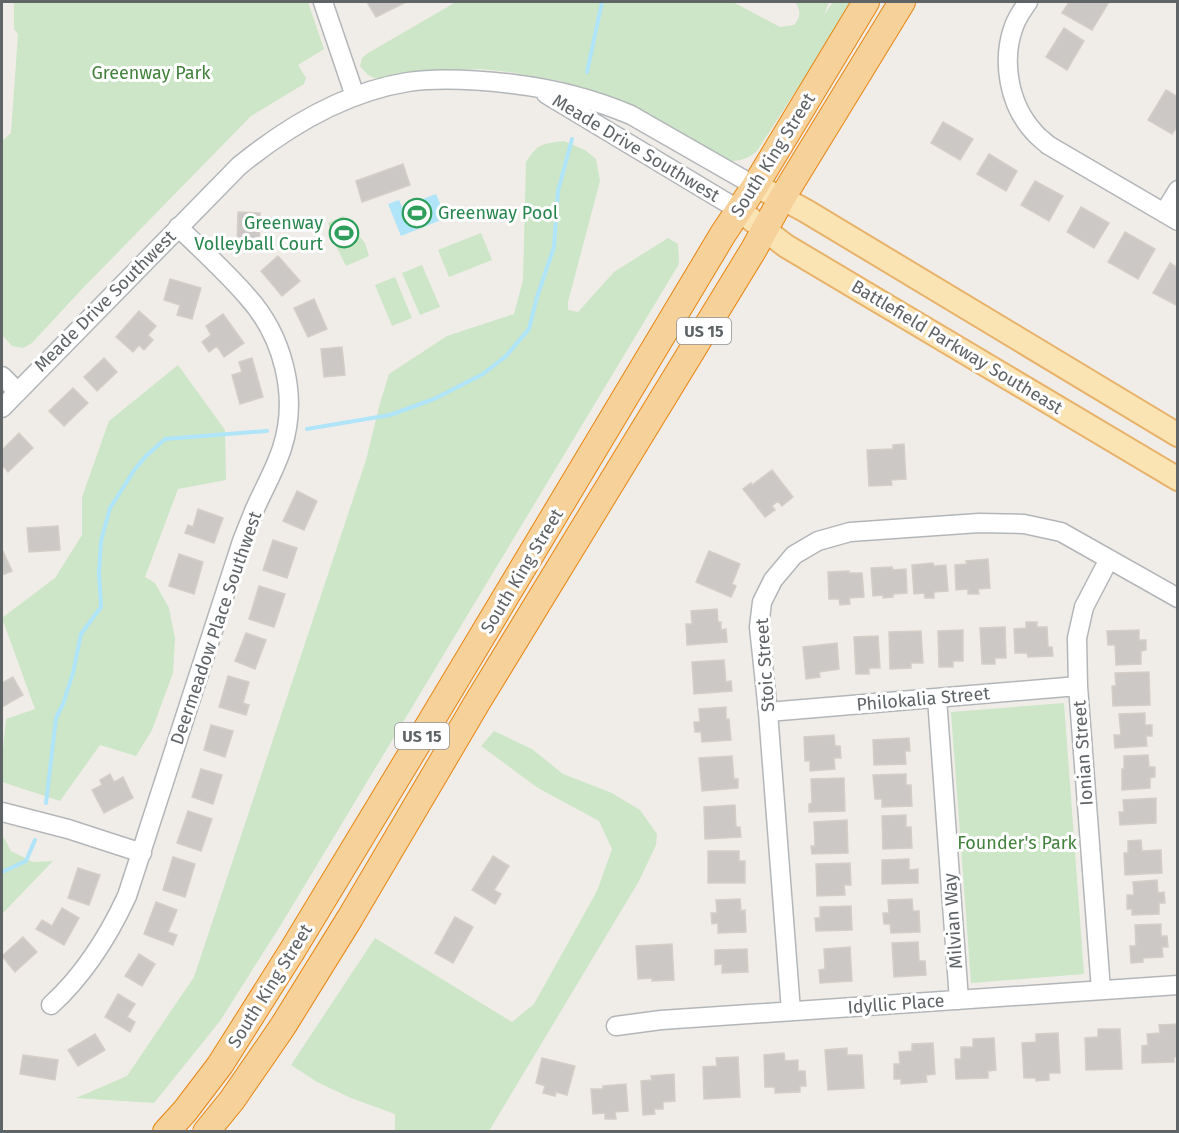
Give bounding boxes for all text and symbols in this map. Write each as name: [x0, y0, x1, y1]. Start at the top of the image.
park label: Greenway Park: [91, 62, 211, 84]
street label: Meade Drive Southwest: [548, 89, 724, 207]
street label: South King Street: [726, 89, 820, 221]
sports icon: Greenway Pool: [401, 197, 433, 229]
place label: Greenway Pool: [438, 202, 558, 224]
place label: Greenway Volleyball Court: [194, 212, 324, 255]
sports icon: Greenway Volleyball Court: [328, 217, 360, 249]
street label: Meade Drive Southwest: [30, 225, 181, 376]
street label: Battlefield Parkway Southeast: [847, 275, 1067, 419]
road number: US 15: [677, 318, 731, 344]
street label: South King Street: [476, 504, 568, 637]
street label: Deermeadow Place Southwest: [166, 508, 267, 748]
street label: Stoic Street: [751, 617, 779, 713]
street label: Philokalia Street: [855, 682, 991, 716]
street label: Ionian Street: [1068, 699, 1098, 806]
road number: US 15: [395, 723, 449, 749]
park label: Founder's Park: [957, 832, 1078, 854]
street label: Milvian Way: [939, 872, 967, 970]
street label: South King Street: [223, 920, 317, 1052]
street label: Idyllic Place: [847, 990, 945, 1018]

